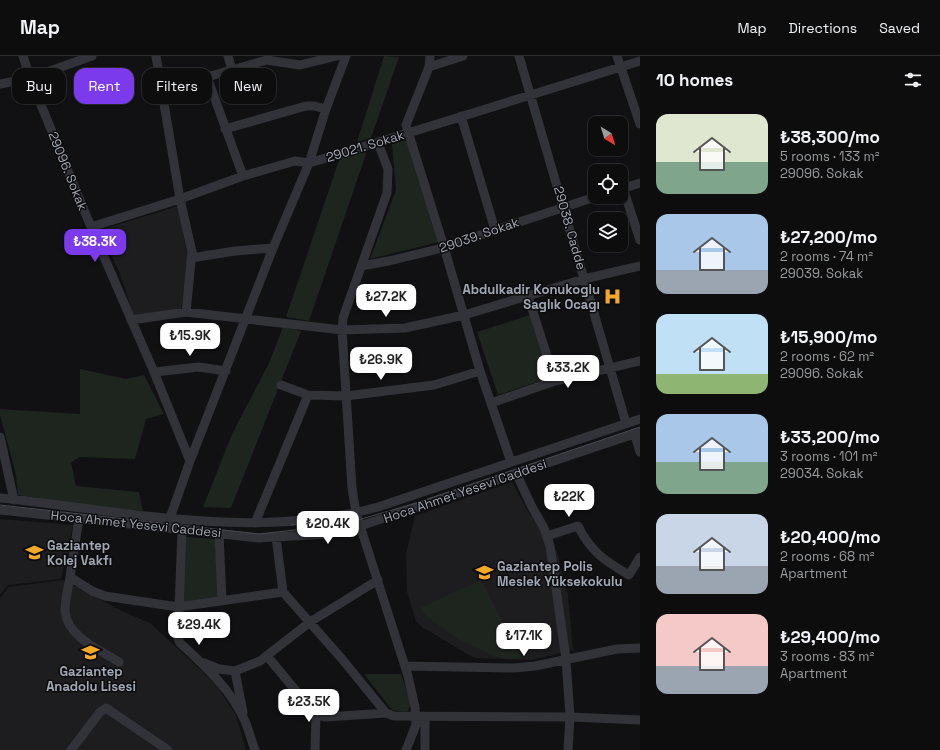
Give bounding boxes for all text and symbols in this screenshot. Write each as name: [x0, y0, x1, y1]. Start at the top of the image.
text: Map: [20, 15, 60, 40]
text: Map: [737, 19, 767, 37]
text: Directions: [789, 19, 857, 37]
text: Saved: [879, 19, 920, 37]
chip: Buy: [12, 68, 66, 104]
chip: Rent: [74, 68, 134, 104]
chip: Filters: [142, 68, 212, 104]
chip: New: [220, 68, 276, 104]
text: 10 homes: [656, 69, 733, 91]
icon: filters: [902, 69, 924, 91]
north arrow: [588, 116, 628, 156]
map controls: [588, 116, 628, 252]
street label: 29021. Sokak: [324, 126, 406, 166]
text: ₺38,300/mo: [780, 126, 880, 148]
street label: 29096. Sokak: [44, 129, 92, 213]
icon: home: [688, 130, 736, 178]
text: 5 rooms · 133 m²: [780, 148, 879, 165]
button: locate: [588, 164, 628, 204]
text: 29096. Sokak: [780, 165, 864, 182]
street label: 29038. Cadde: [550, 184, 590, 272]
button: layers: [588, 212, 628, 252]
street label: 29039. Sokak: [437, 213, 521, 257]
text: ₺27,200/mo: [780, 226, 877, 248]
pin: ₺38.3K: [62, 229, 128, 263]
icon: home: [688, 230, 736, 278]
text: ₺38.3K: [73, 233, 117, 250]
text: 2 rooms · 74 m²: [780, 248, 873, 265]
text: 29039. Sokak: [780, 265, 863, 282]
place label: Abdulkadir Konukoglu Saglık Ocagı: [462, 281, 600, 313]
pin: ₺27.2K: [353, 284, 419, 318]
hospital icon: Abdulkadir Konukoglu Saglık Ocagı: [603, 286, 623, 306]
text: ₺27.2K: [365, 288, 407, 305]
pin: ₺15.9K: [157, 323, 223, 357]
text: ₺15,900/mo: [780, 326, 877, 348]
text: ₺15.9K: [169, 327, 211, 344]
icon: home: [688, 330, 736, 378]
pin: ₺26.9K: [348, 347, 414, 381]
text: 2 rooms · 62 m²: [780, 348, 874, 365]
text: ₺26.9K: [359, 351, 403, 368]
pin: ₺33.2K: [535, 355, 601, 389]
text: ₺33.2K: [546, 359, 590, 376]
text: 29096. Sokak: [780, 365, 864, 382]
text: ₺33,200/mo: [780, 426, 880, 448]
icon: home: [688, 430, 736, 478]
text: 3 rooms · 101 m²: [780, 448, 878, 465]
street label: Hoca Ahmet Yesevi Caddesi: [381, 455, 549, 527]
text: 29034. Sokak: [780, 465, 864, 482]
pin: ₺22K: [545, 484, 593, 518]
text: ₺22K: [553, 488, 585, 505]
street label: Hoca Ahmet Yesevi Caddesi: [50, 507, 222, 541]
pin: ₺20.4K: [295, 511, 361, 545]
text: ₺20.4K: [306, 515, 350, 532]
text: ₺20,400/mo: [780, 526, 881, 548]
icon: home: [688, 530, 736, 578]
place label: Gaziantep Kolej Vakfı: [47, 537, 112, 569]
school or university icon: Gaziantep Kolej Vakfı: [24, 542, 44, 562]
text: 2 rooms · 68 m²: [780, 548, 874, 565]
place label: Gaziantep Polis Meslek Yüksekokulu: [497, 558, 623, 590]
school or university icon: Gaziantep Polis Meslek Yüksekokulu: [474, 563, 494, 583]
text: Apartment: [780, 565, 848, 582]
pin: ₺29.4K: [166, 612, 232, 646]
text: ₺29.4K: [177, 616, 221, 633]
pin: ₺17.1K: [491, 623, 557, 657]
text: ₺29,400/mo: [780, 626, 880, 648]
text: ₺17.1K: [505, 627, 543, 644]
icon: home: [688, 630, 736, 678]
school or university icon: Gaziantep Anadolu Lisesi: [81, 642, 101, 662]
text: 3 rooms · 83 m²: [780, 648, 874, 665]
place label: Gaziantep Anadolu Lisesi: [46, 663, 136, 695]
text: Apartment: [780, 665, 848, 682]
pin: ₺23.5K: [276, 689, 342, 723]
text: ₺23.5K: [287, 693, 331, 710]

